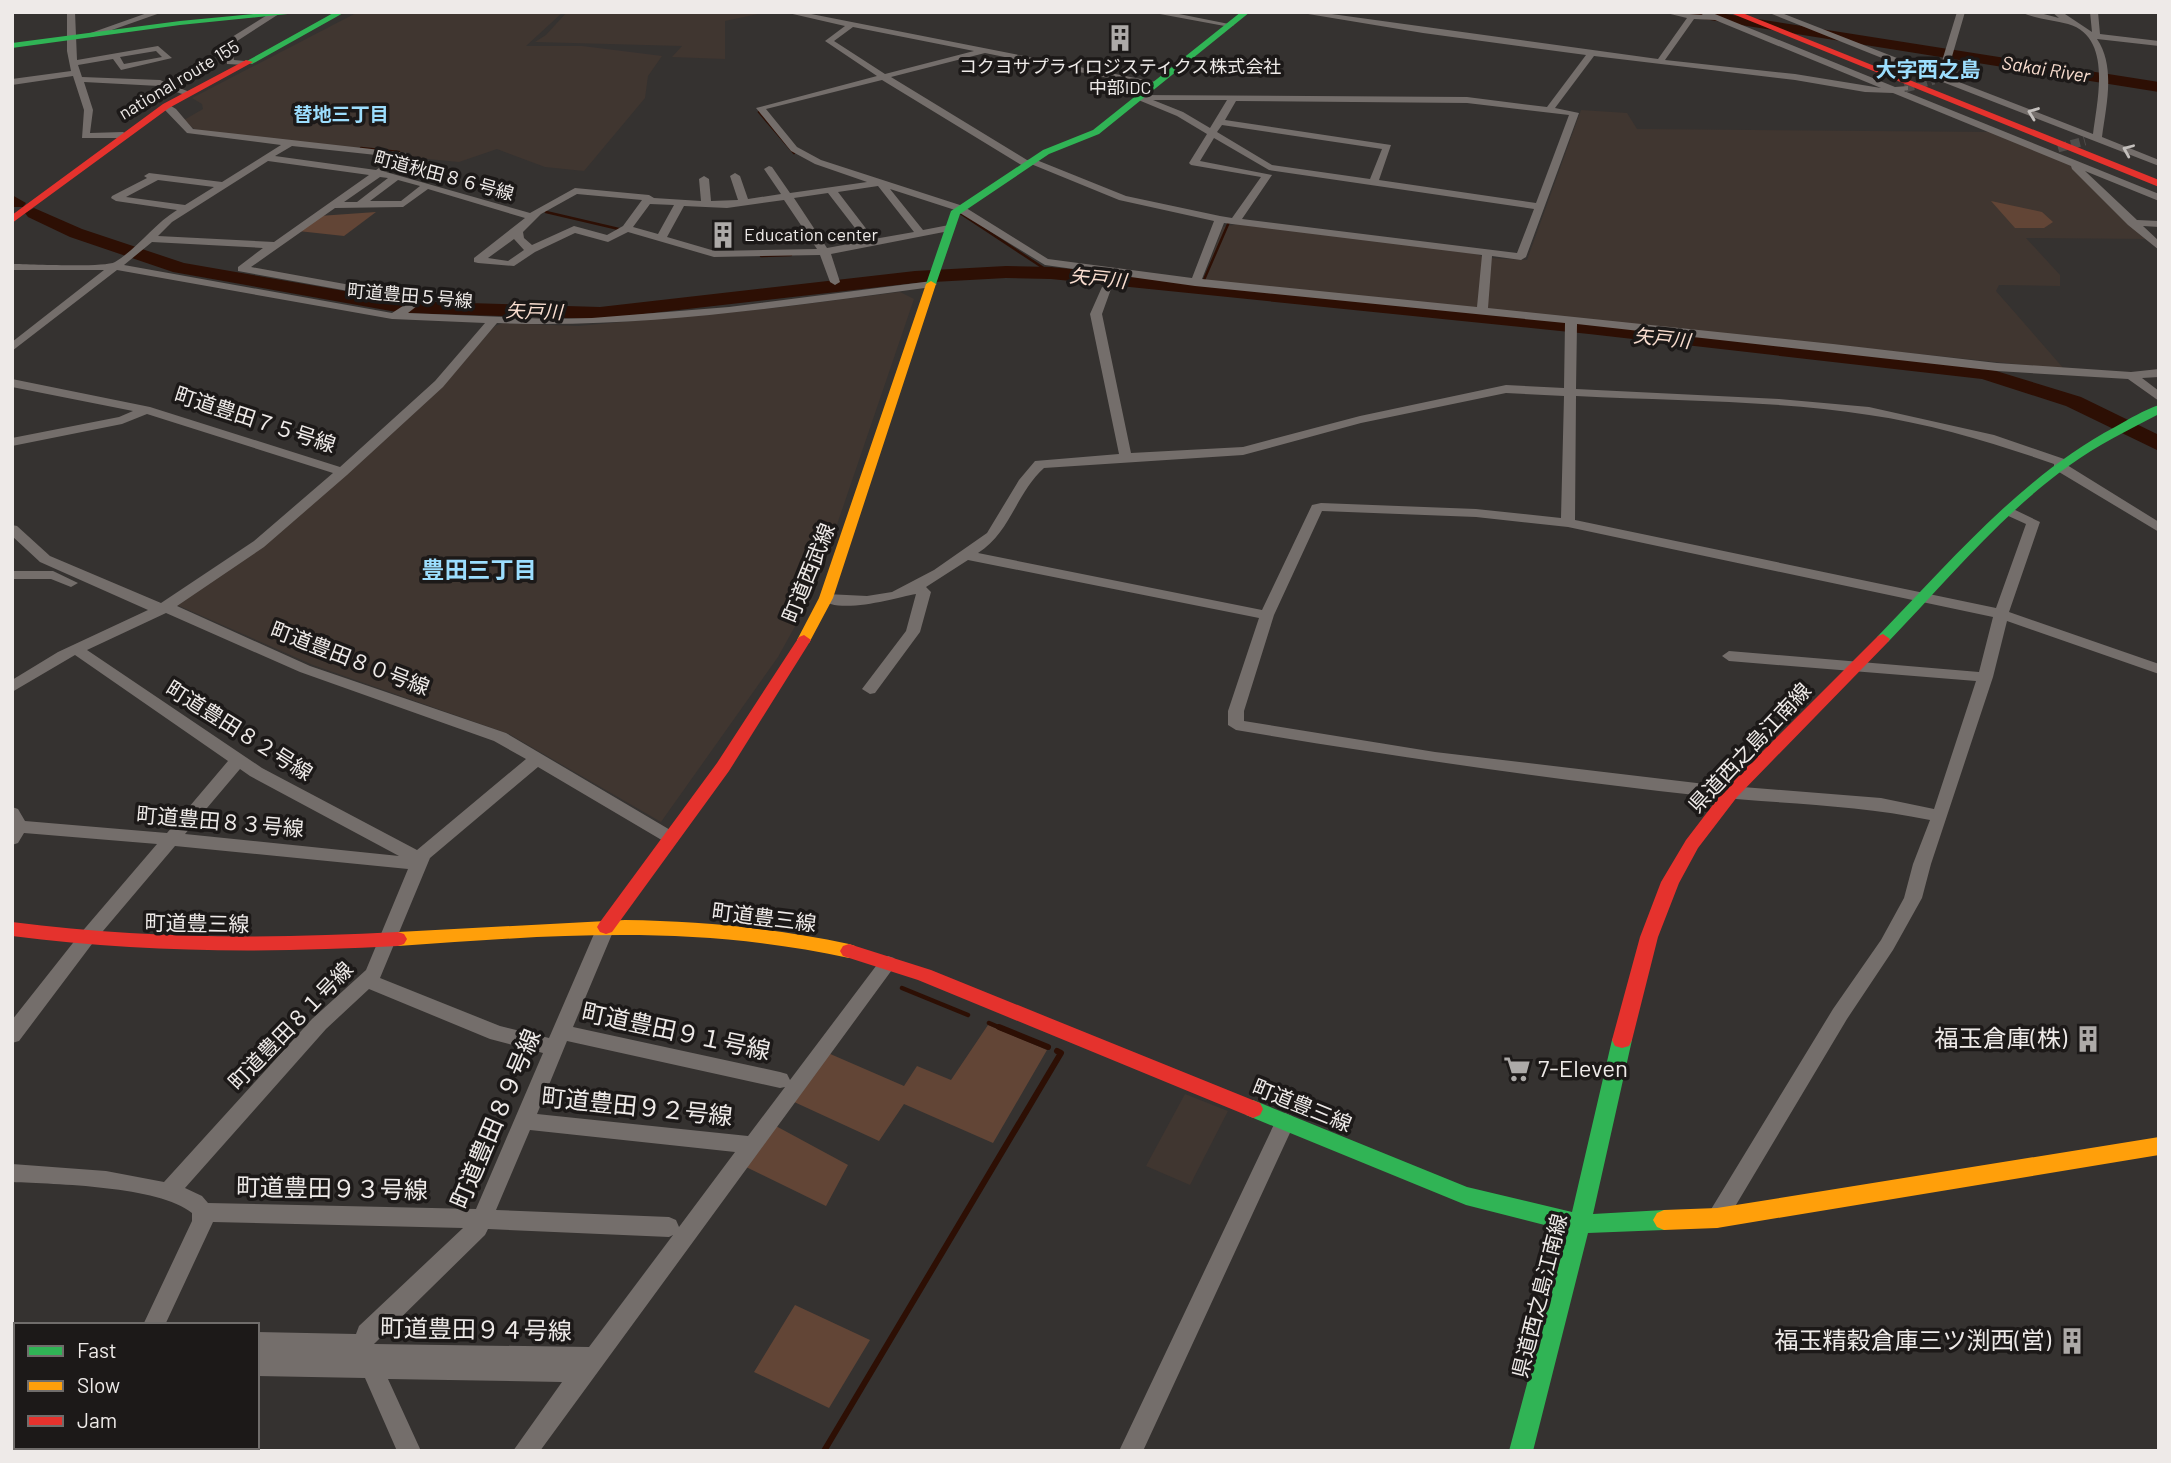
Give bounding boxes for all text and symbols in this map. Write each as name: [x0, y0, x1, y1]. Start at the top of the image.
building icon: コクヨサプライロジスティクス株式会社 中部IDC: [1105, 23, 1135, 53]
street label: national route 155: [114, 35, 243, 124]
water label: Sakai River: [2000, 50, 2093, 87]
place label: コクヨサプライロジスティクス株式会社 中部IDC: [959, 55, 1281, 98]
district label: 大字西之島: [1876, 56, 1981, 81]
district label: 替地三丁目: [293, 102, 389, 125]
one-way arrow: [2028, 108, 2040, 122]
one-way arrow: [2123, 145, 2135, 159]
street label: 町道秋田８６号線: [372, 146, 517, 204]
building icon: Education center: [708, 220, 738, 250]
place label: Education center: [744, 223, 879, 245]
water label: 矢戸川: [1068, 263, 1130, 292]
street label: 町道豊田５号線: [346, 279, 474, 311]
water label: 矢戸川: [505, 298, 565, 323]
water label: 矢戸川: [1632, 323, 1694, 352]
street label: 町道豊田７５号線: [172, 381, 339, 456]
street label: 町道西武線: [776, 519, 839, 626]
district label: 豊田三丁目: [422, 555, 537, 583]
street label: 町道豊田８０号線: [268, 616, 433, 699]
street label: 町道豊田８２号線: [162, 675, 318, 785]
street label: 県道西之島江南線: [1682, 677, 1815, 817]
street label: 町道豊田８３号線: [135, 801, 305, 840]
street label: 町道豊三線: [711, 898, 818, 935]
street label: 町道豊三線: [144, 909, 250, 936]
street label: 町道豊田８１号線: [223, 956, 357, 1094]
street label: 町道豊田９１号線: [579, 996, 773, 1065]
place label: 福玉倉庫(株): [1934, 1023, 2068, 1052]
street label: 町道豊田８９号線: [444, 1024, 545, 1212]
building icon: 福玉倉庫(株): [2073, 1024, 2103, 1054]
place label: 7-Eleven: [1538, 1053, 1628, 1082]
supermarket icon: 7-Eleven: [1502, 1054, 1532, 1084]
street label: 町道豊三線: [1249, 1073, 1356, 1136]
street label: 町道豊田９２号線: [540, 1081, 734, 1130]
street label: 町道豊田９３号線: [236, 1171, 428, 1204]
street label: 県道西之島江南線: [1506, 1211, 1571, 1380]
street label: 町道豊田９４号線: [380, 1312, 572, 1345]
legend: [14, 1323, 259, 1449]
place label: 福玉精穀倉庫三ツ渕西(営): [1774, 1325, 2052, 1354]
building icon: 福玉精穀倉庫三ツ渕西(営): [2057, 1326, 2087, 1356]
text: Fast: [77, 1337, 117, 1362]
text: Slow: [77, 1372, 120, 1397]
text: Jam: [77, 1407, 117, 1432]

